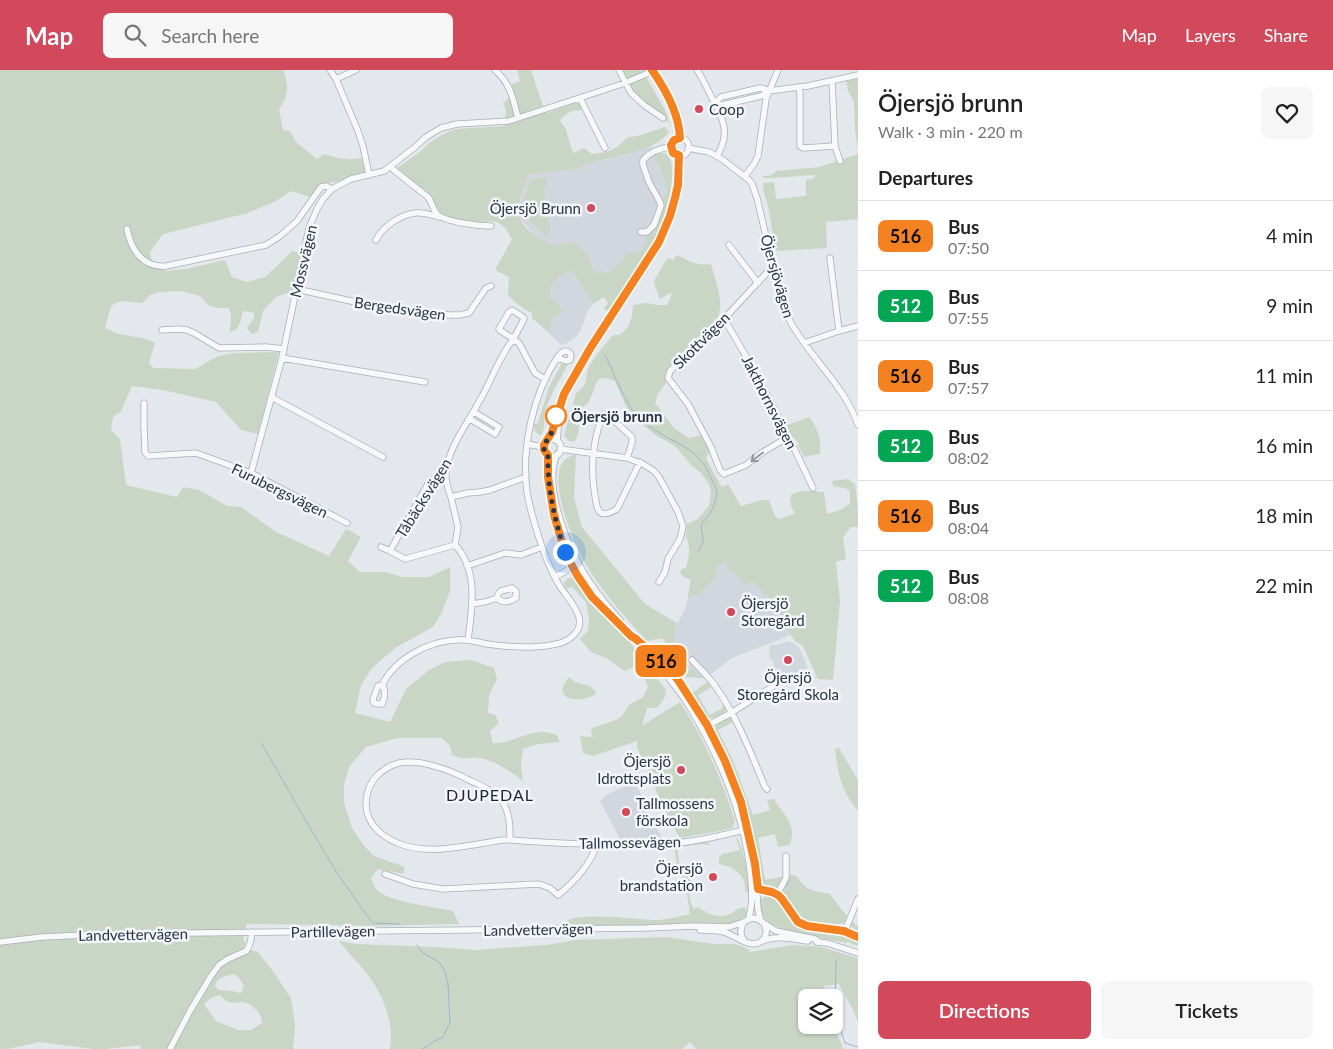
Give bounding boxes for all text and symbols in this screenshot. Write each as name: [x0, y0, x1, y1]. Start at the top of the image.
search box: [103, 13, 453, 58]
text: Map: [25, 21, 73, 50]
icon: search: [121, 21, 149, 49]
text: Search here: [161, 24, 259, 47]
text: Map: [1121, 24, 1157, 46]
text: Layers: [1185, 24, 1236, 46]
text: Share: [1264, 24, 1308, 46]
button: heart: [1261, 87, 1313, 139]
text: Öjersjö brunn: [878, 88, 1023, 117]
place label: Coop: [709, 100, 744, 118]
marker: Coop: [693, 103, 705, 115]
text: Walk · 3 min · 220 m: [878, 122, 1023, 141]
text: Departures: [878, 166, 973, 189]
place label: Öjersjö Brunn: [490, 199, 581, 217]
marker: Öjersjö Brunn: [585, 202, 597, 214]
text: Bus: [948, 215, 979, 238]
street label: Mossvägen: [286, 223, 320, 299]
text: 4 min: [1266, 224, 1313, 247]
text: 516: [890, 225, 921, 247]
street label: Öjersjövägen: [757, 232, 799, 320]
text: 07:50: [948, 238, 989, 257]
text: Bus: [948, 285, 979, 308]
street label: Bergedsvägen: [353, 293, 447, 323]
text: 9 min: [1266, 294, 1313, 317]
text: 512: [890, 295, 921, 317]
street label: Skottvägen: [669, 308, 733, 372]
text: 07:55: [948, 308, 989, 327]
street label: Jakthornsvägen: [739, 352, 801, 452]
text: Bus: [948, 355, 979, 378]
text: 11 min: [1255, 364, 1313, 387]
text: 516: [890, 365, 921, 387]
text: 07:57: [948, 378, 989, 397]
marker: Öjersjö brunn: [545, 405, 567, 427]
place label: Öjersjö brunn: [571, 407, 663, 425]
text: Bus: [948, 425, 979, 448]
text: 16 min: [1255, 434, 1313, 457]
text: 512: [890, 435, 921, 457]
text: 08:02: [948, 448, 989, 467]
one-way arrow: [751, 451, 764, 462]
street label: Tåbäcksvägen: [391, 455, 455, 541]
street label: Furubergsvägen: [229, 459, 331, 521]
text: Bus: [948, 495, 979, 518]
text: 18 min: [1255, 504, 1313, 527]
text: 516: [890, 505, 921, 527]
text: 08:04: [948, 518, 989, 537]
your location: [553, 540, 578, 565]
text: Bus: [948, 565, 979, 588]
text: 22 min: [1255, 574, 1313, 597]
text: 512: [890, 575, 921, 597]
text: 08:08: [948, 588, 989, 607]
place label: Öjersjö Storegård: [741, 594, 805, 629]
marker: Öjersjö Storegård: [725, 606, 737, 618]
line badge: 516: [632, 645, 690, 677]
text: 516: [645, 650, 677, 672]
marker: Öjersjö Storegård Skola: [782, 654, 794, 666]
place label: Öjersjö Storegård Skola: [737, 668, 839, 703]
place label: Öjersjö Idrottsplats: [597, 752, 671, 787]
marker: Öjersjö Idrottsplats: [675, 764, 687, 776]
district label: DJUPEDAL: [446, 785, 534, 804]
place label: Tallmossens förskola: [636, 794, 714, 829]
marker: Tallmossens förskola: [620, 806, 632, 818]
street label: Tallmossevägen: [579, 832, 681, 852]
place label: Öjersjö brandstation: [620, 859, 703, 894]
marker: Öjersjö brandstation: [707, 871, 719, 883]
street label: Landvettervägen: [483, 919, 593, 939]
street label: Partillevägen: [290, 921, 376, 941]
street label: Landvettervägen: [78, 924, 188, 944]
button: Directions: [878, 981, 1091, 1039]
button: Tickets: [1101, 981, 1313, 1039]
map controls: [798, 989, 843, 1034]
button: layers: [798, 989, 843, 1034]

